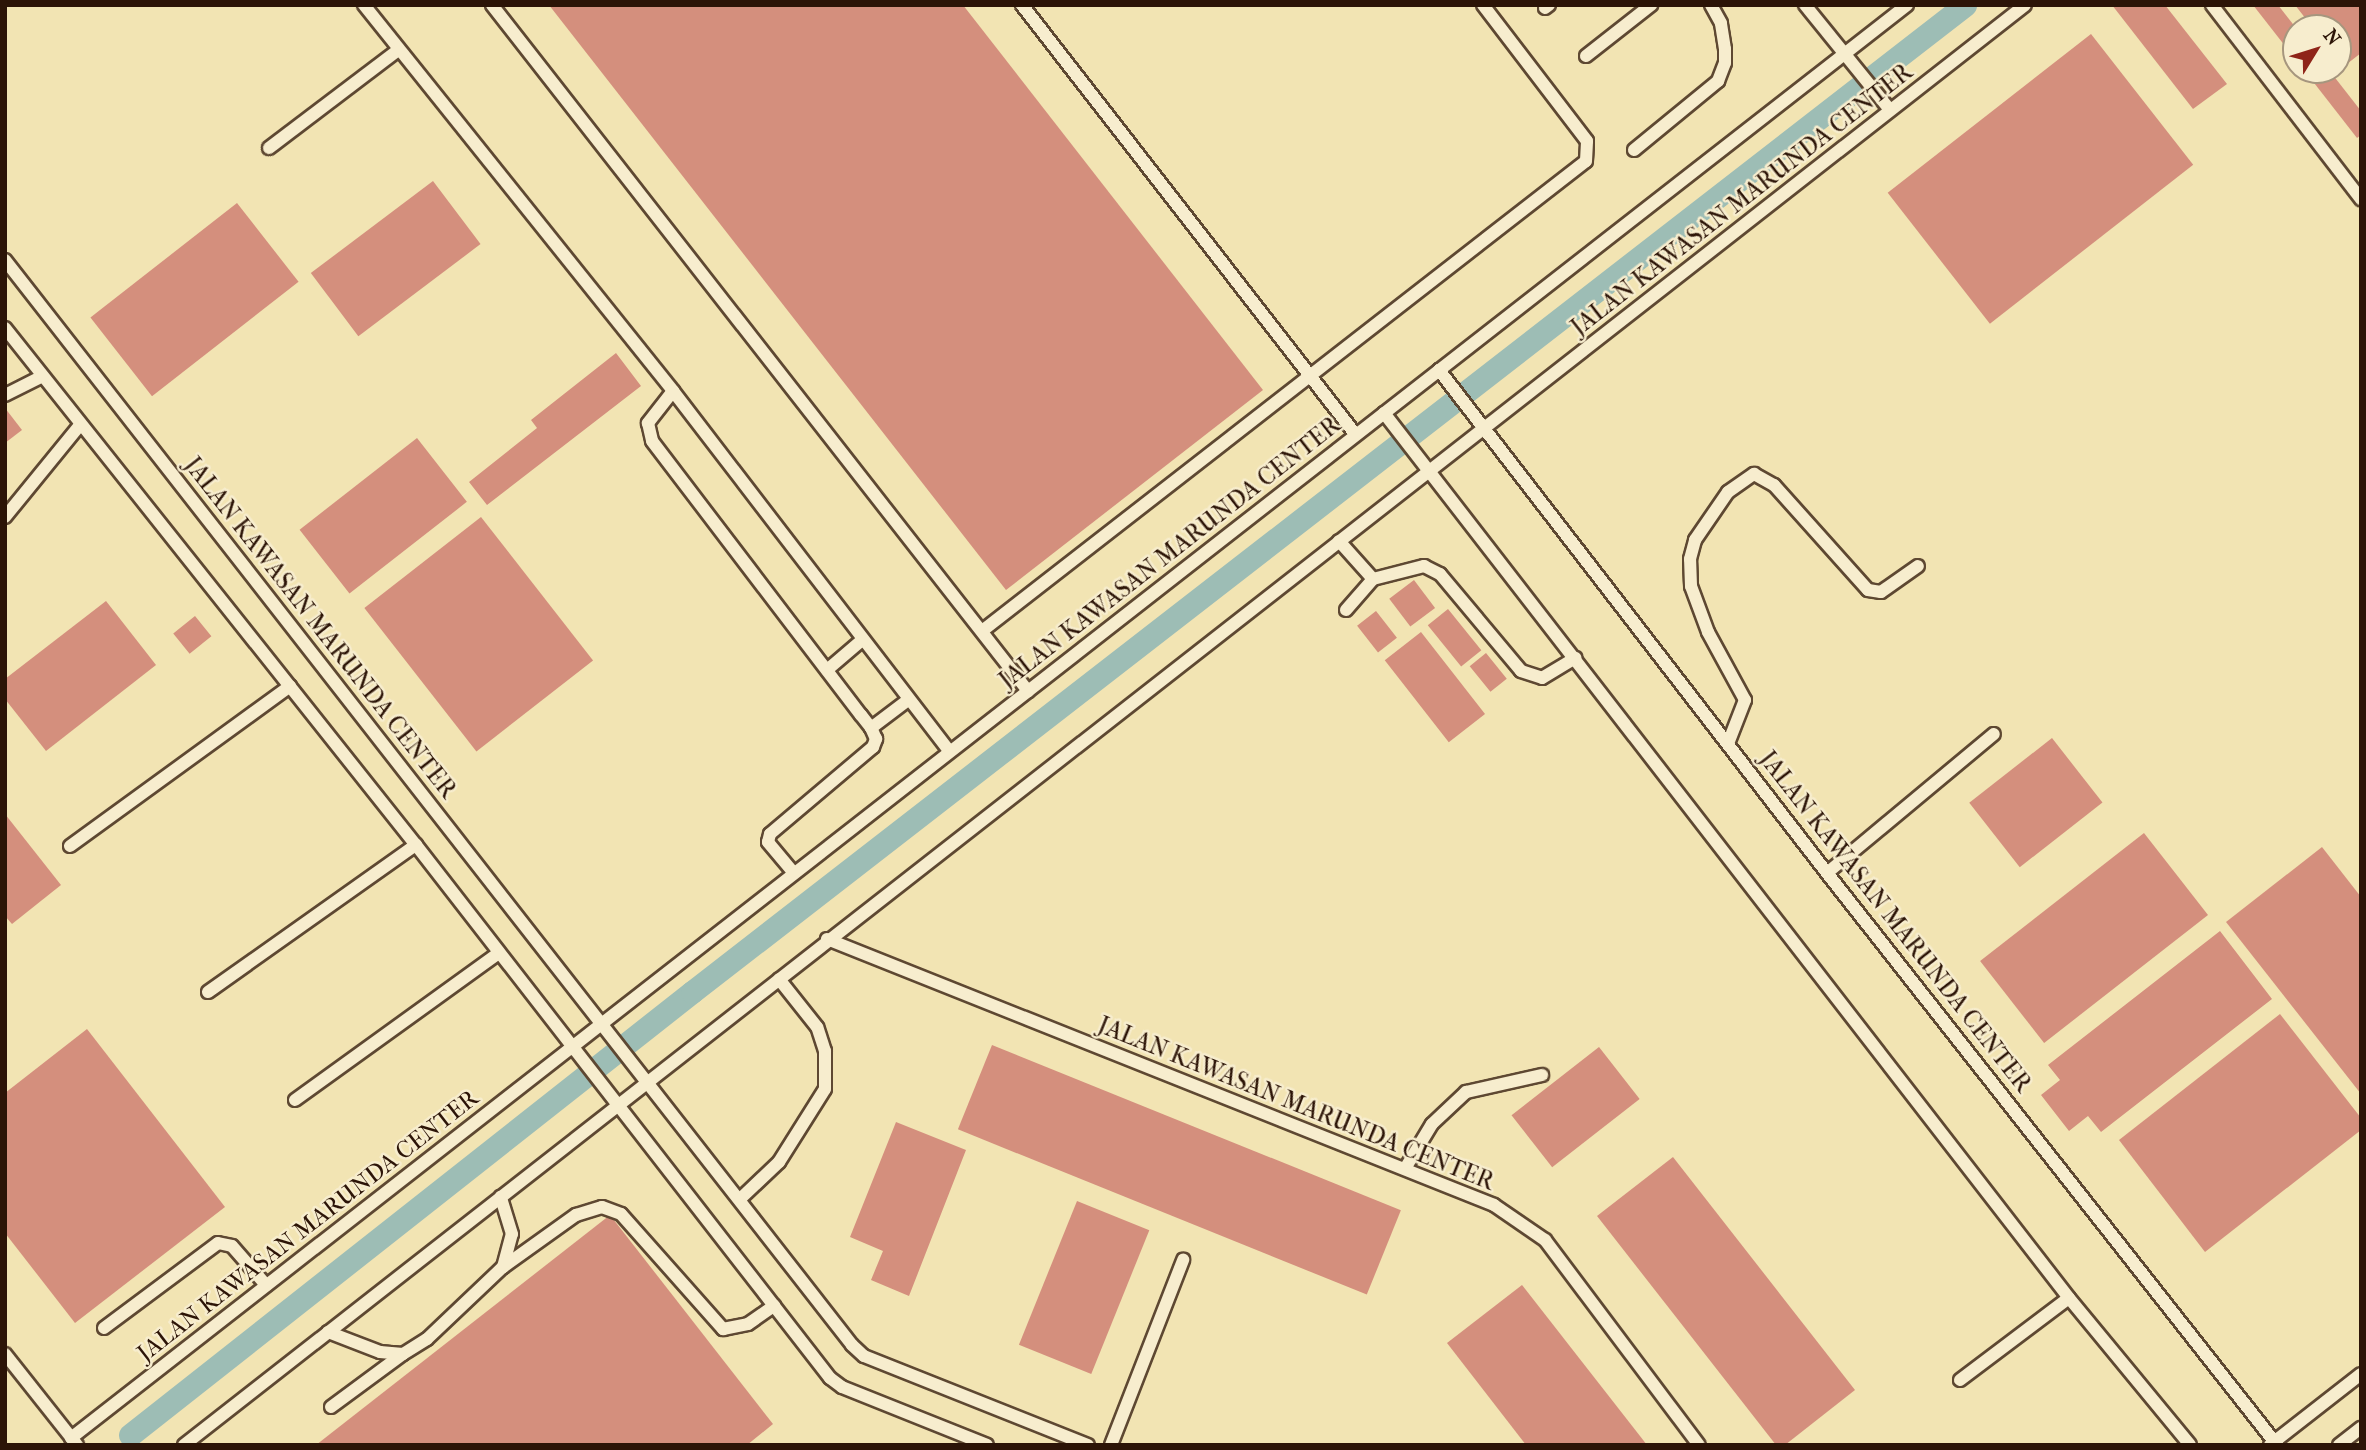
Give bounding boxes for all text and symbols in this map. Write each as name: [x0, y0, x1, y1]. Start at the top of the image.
north arrow: [2282, 14, 2352, 84]
text: N: [2319, 25, 2345, 50]
street label: JALAN KAWASAN MARUNDA CENTER: [1566, 58, 1918, 342]
street label: JALAN KAWASAN MARUNDA CENTER: [994, 411, 1346, 695]
street label: JALAN KAWASAN MARUNDA CENTER: [178, 452, 462, 804]
street label: JALAN KAWASAN MARUNDA CENTER: [1753, 746, 2037, 1098]
street label: JALAN KAWASAN MARUNDA CENTER: [1094, 1011, 1498, 1197]
street label: JALAN KAWASAN MARUNDA CENTER: [132, 1084, 484, 1368]

